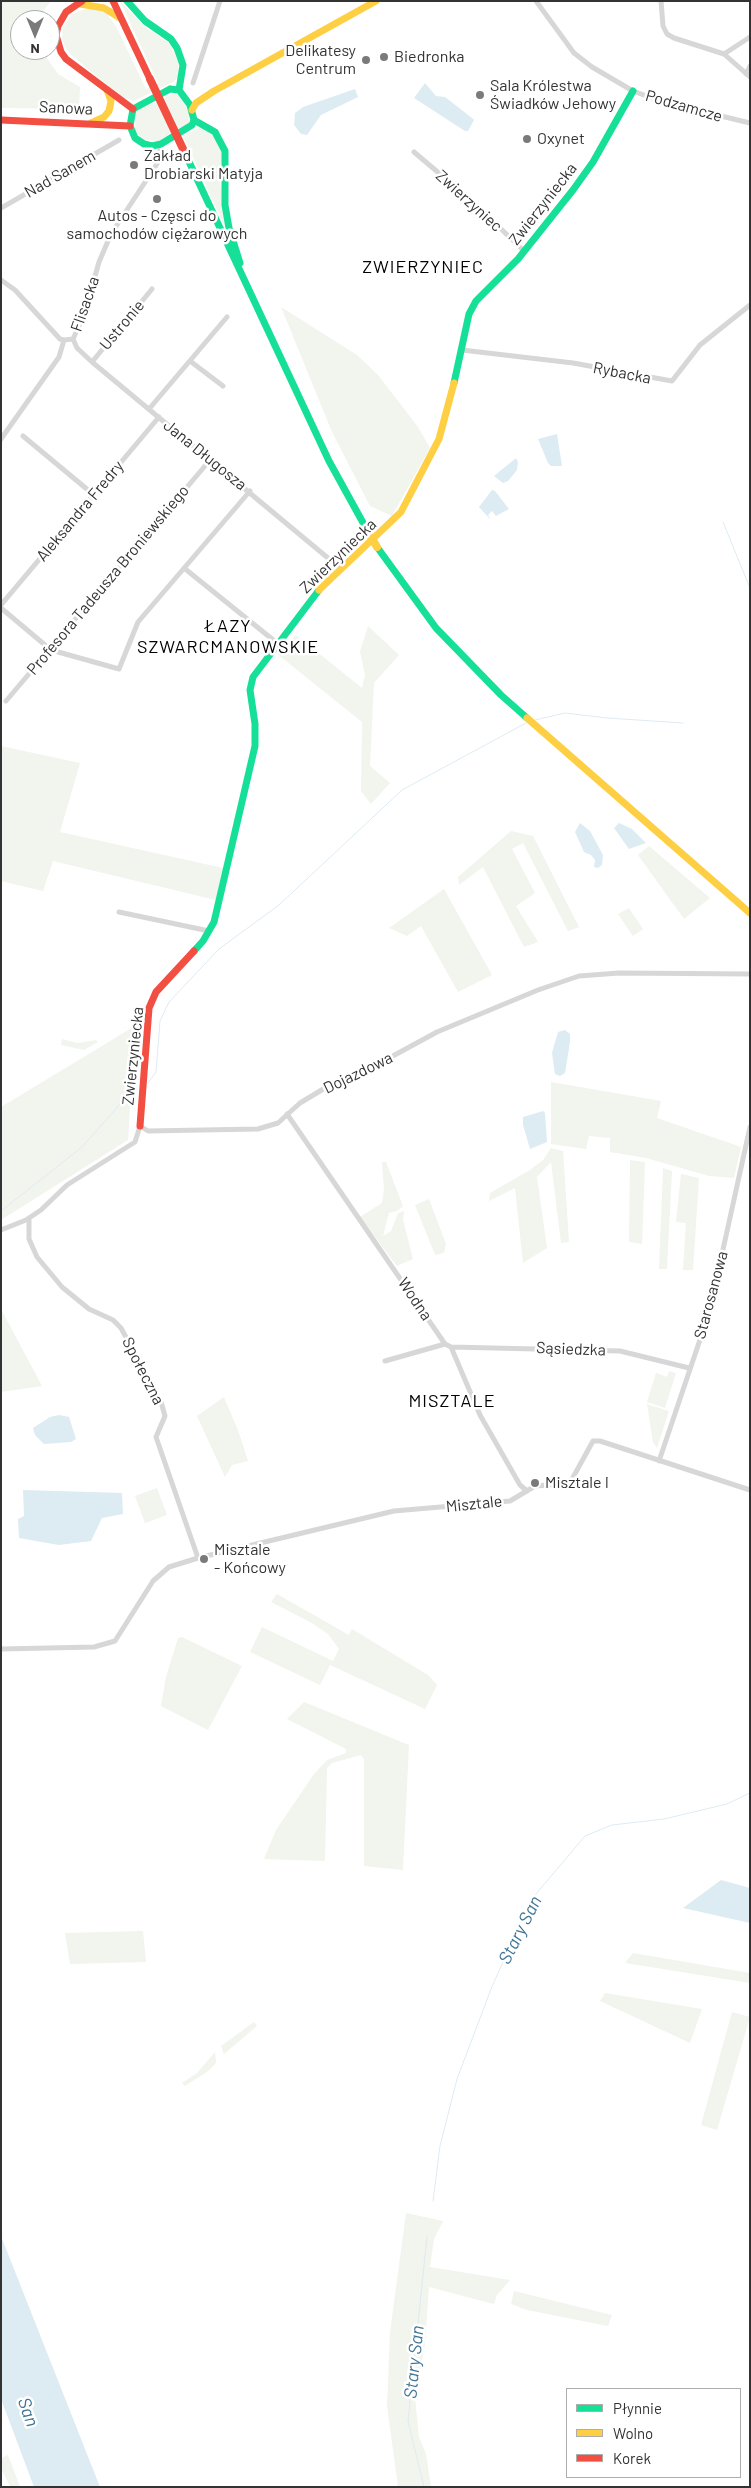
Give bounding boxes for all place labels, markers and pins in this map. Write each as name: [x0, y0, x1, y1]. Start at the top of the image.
place label: Delikatesy Centrum: [285, 41, 356, 79]
place label: Biedronka: [394, 47, 464, 67]
marker: Biedronka: [378, 51, 390, 63]
marker: Delikatesy Centrum: [360, 54, 372, 66]
place label: Sala Królestwa Świadków Jehowy: [490, 76, 616, 114]
marker: Sala Królestwa Świadków Jehowy: [474, 89, 486, 101]
place label: Oxynet: [537, 129, 585, 149]
marker: Oxynet: [521, 133, 533, 145]
place label: Zakład Drobiarski Matyja: [144, 146, 263, 184]
marker: Zakład Drobiarski Matyja: [128, 159, 140, 171]
marker: Autos - Częsci do samochodów ciężarowych: [151, 193, 163, 205]
place label: Autos - Częsci do samochodów ciężarowych: [67, 206, 247, 244]
place label: Misztale I: [545, 1473, 609, 1493]
marker: Misztale I: [529, 1477, 541, 1489]
place label: Misztale - Końcowy: [214, 1540, 286, 1578]
marker: Misztale - Końcowy: [198, 1553, 210, 1565]

